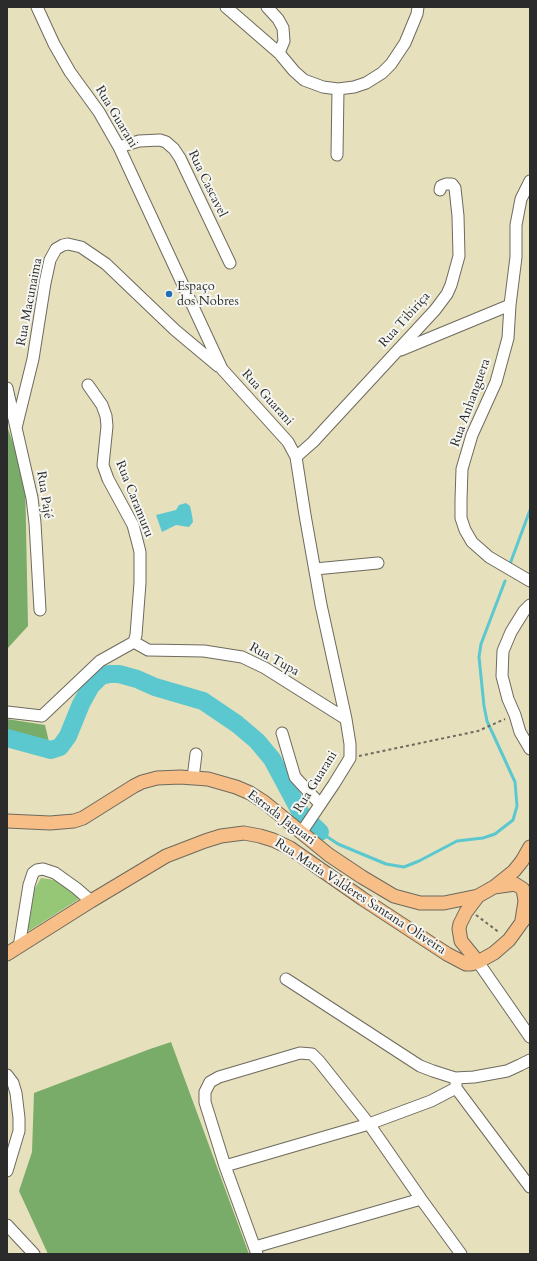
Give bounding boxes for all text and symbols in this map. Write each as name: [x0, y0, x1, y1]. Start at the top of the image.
street label: Rua Guarani: [91, 83, 141, 151]
street label: Rua Cascavel: [184, 148, 230, 220]
street label: Rua Macunaima: [14, 257, 46, 347]
place label: Espaço dos Nobres: [177, 279, 239, 310]
marker: Espaço dos Nobres: [164, 289, 174, 299]
street label: Rua Tibiriça: [376, 289, 434, 351]
street label: Rua Anhanguera: [448, 357, 494, 449]
street label: Rua Guarani: [238, 367, 296, 429]
street label: Rua Caramuru: [112, 458, 156, 540]
street label: Rua Pajé: [33, 470, 55, 520]
street label: Rua Tupa: [246, 640, 302, 680]
street label: Rua Guarani: [291, 748, 341, 816]
street label: Estrada Jaguari: [244, 787, 318, 849]
street label: Rua Maria Valderes Santana Oliveira: [272, 836, 448, 958]

